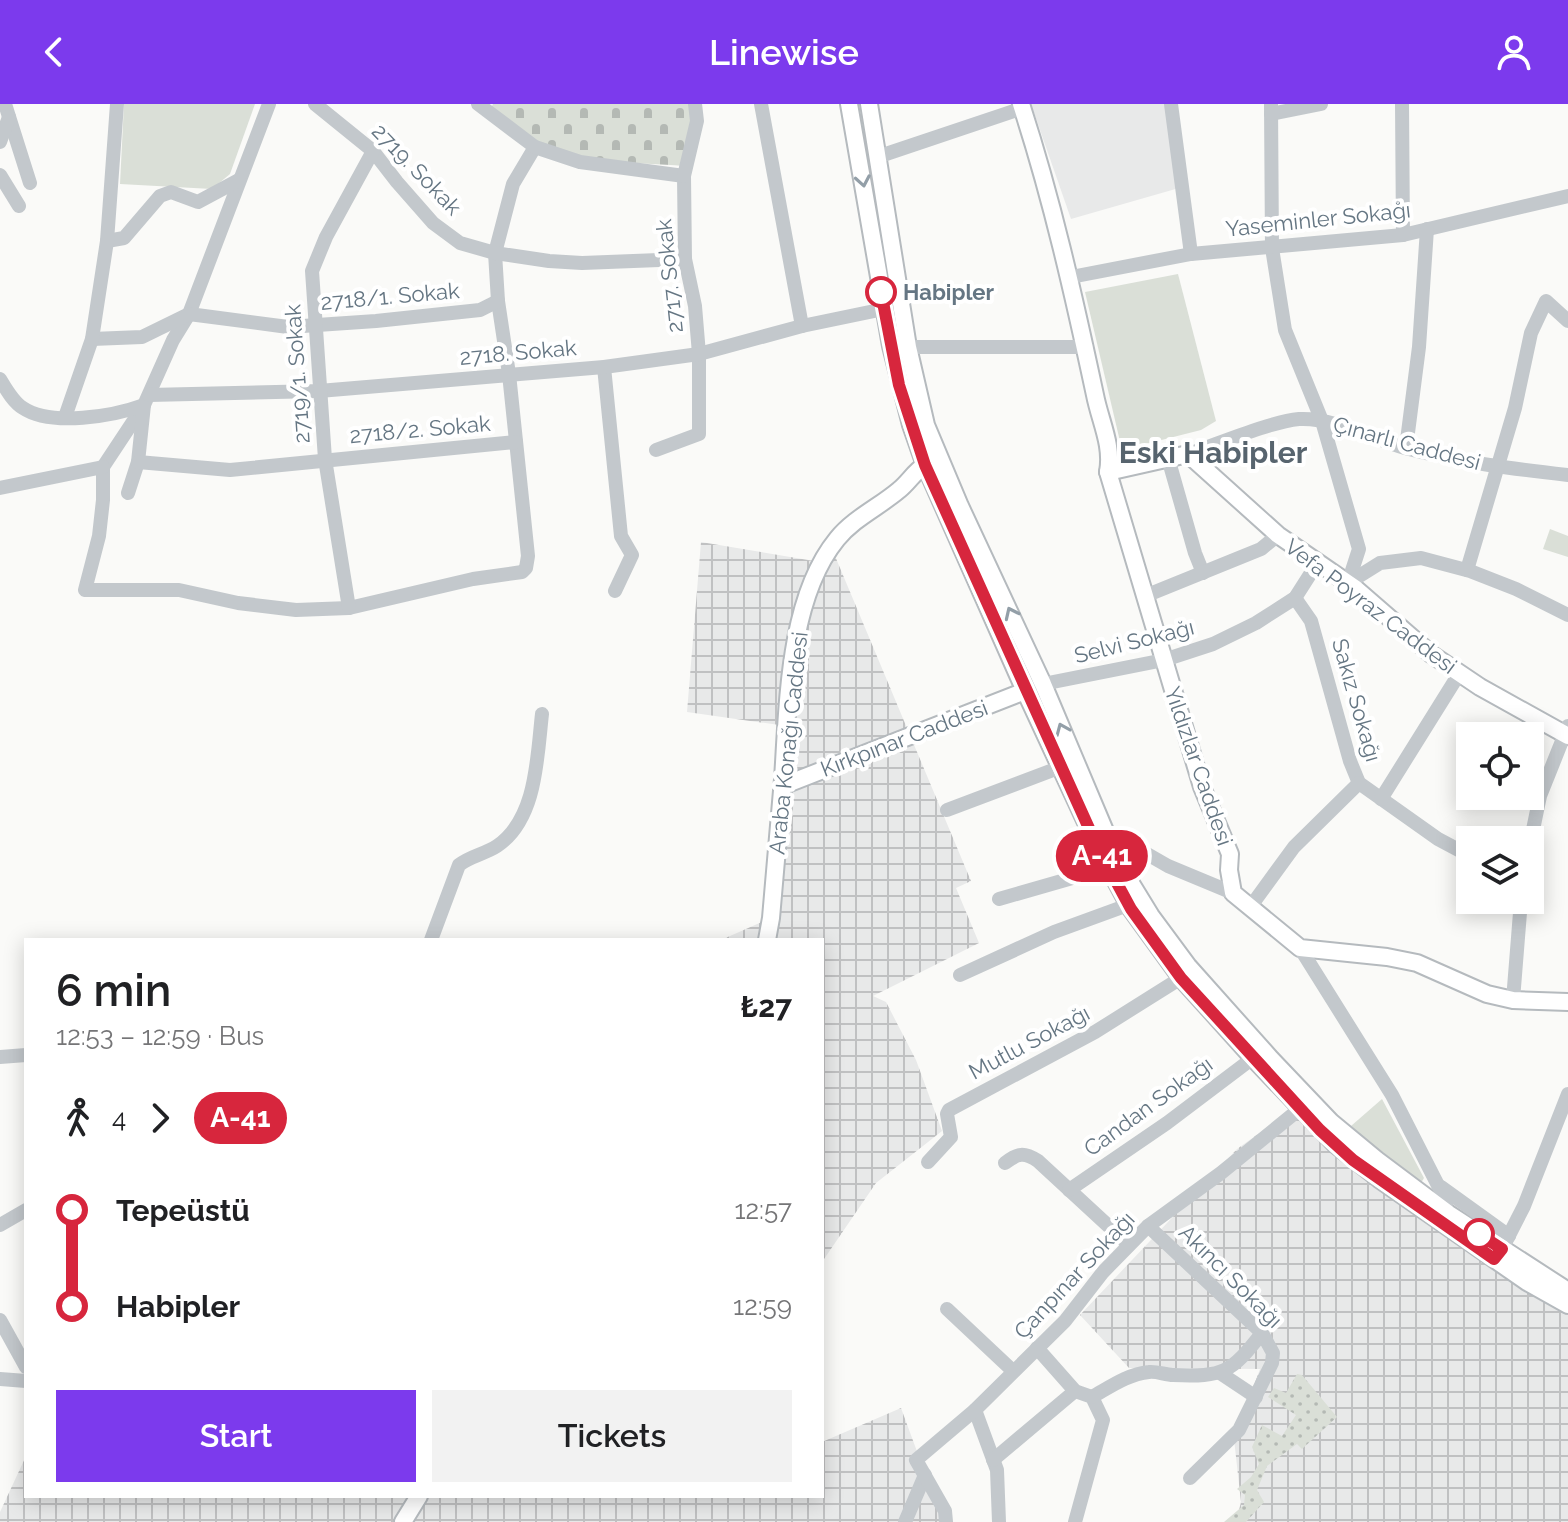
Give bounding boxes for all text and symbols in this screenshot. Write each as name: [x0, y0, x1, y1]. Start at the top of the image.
icon: back: [32, 30, 76, 74]
icon: person: [1492, 30, 1536, 74]
text: Linewise: [709, 31, 859, 73]
street label: 2719. Sokak: [367, 118, 467, 220]
one-way arrow: [853, 174, 870, 187]
street label: Yaseminler Sokağı: [1224, 196, 1412, 242]
street label: 2717. Sokak: [650, 217, 688, 334]
street label: 2718/1. Sokak: [319, 277, 461, 315]
marker: Habipler: [866, 277, 896, 307]
place label: Habipler: [903, 279, 995, 305]
street label: 2719/1. Sokak: [279, 303, 315, 444]
street label: 2718. Sokak: [459, 334, 578, 370]
street label: 2718/2. Sokak: [348, 410, 492, 448]
street label: Çınarlı Caddesi: [1330, 411, 1484, 475]
district label: Eski Habipler: [1119, 435, 1308, 470]
street label: Vefa Poyraz Caddesi: [1280, 533, 1462, 679]
one-way arrow: [1005, 607, 1021, 621]
street label: Selvi Sokağı: [1071, 614, 1197, 668]
street label: Araba Konağı Caddesi: [763, 630, 813, 856]
street label: Sakız Sokağı: [1327, 636, 1387, 764]
street label: Yıldızlar Caddesi: [1160, 683, 1238, 849]
street label: Kırkpınar Caddesi: [817, 694, 991, 782]
map controls: [1456, 722, 1544, 914]
button: locate: [1456, 722, 1544, 810]
one-way arrow: [1055, 723, 1071, 737]
button: layers: [1456, 826, 1544, 914]
line badge: A-41: [1046, 830, 1158, 882]
text: A-41: [1072, 839, 1132, 872]
text: 6 min: [56, 965, 171, 1016]
text: ₺27: [740, 989, 792, 1024]
street label: Mutlu Sokağı: [964, 999, 1094, 1085]
text: 12:53 – 12:59 · Bus: [56, 1021, 264, 1051]
street label: Candan Sokağı: [1079, 1051, 1217, 1161]
icon: walk: [56, 1096, 100, 1140]
icon: forward: [138, 1096, 182, 1140]
text: A-41: [210, 1101, 271, 1134]
text: 4: [112, 1103, 126, 1133]
text: Tepeüstü: [116, 1193, 250, 1228]
text: 12:57: [734, 1195, 792, 1225]
street label: Çanpınar Sokağı: [1008, 1206, 1140, 1344]
street label: Akıncı Sokağı: [1174, 1219, 1288, 1333]
unlabelled marker: [1464, 1219, 1494, 1249]
text: Habipler: [116, 1289, 240, 1324]
text: 12:59: [733, 1291, 792, 1321]
button: Start: [56, 1390, 416, 1482]
button: Tickets: [432, 1390, 792, 1482]

